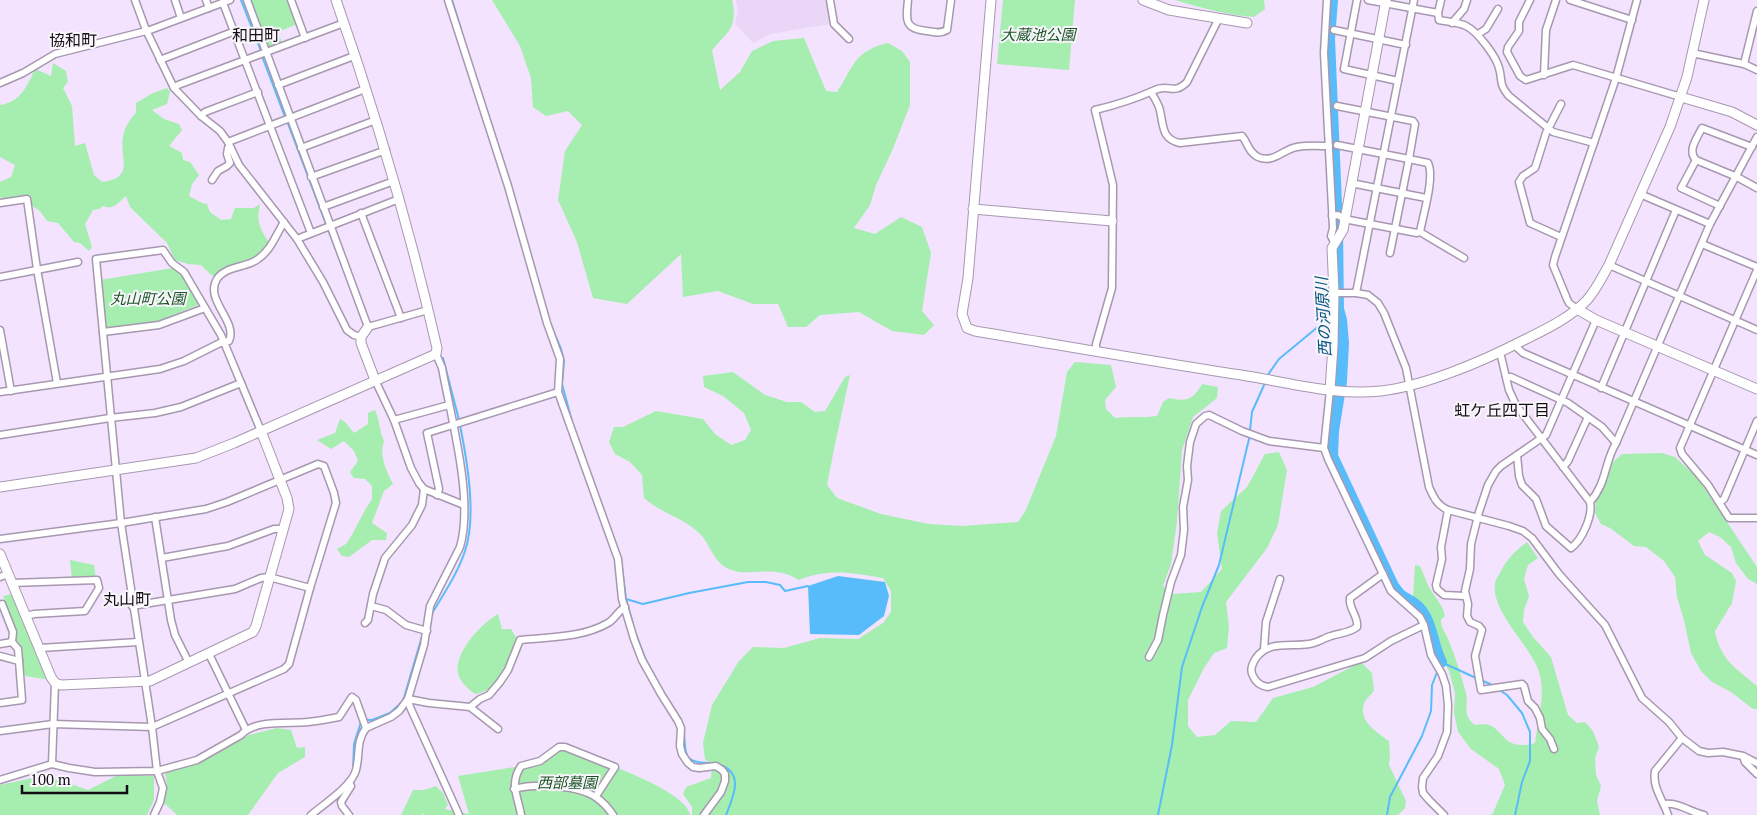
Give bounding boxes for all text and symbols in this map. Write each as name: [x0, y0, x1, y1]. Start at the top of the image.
district label: 和田町: [232, 24, 280, 46]
park label: 大蔵池公園: [1000, 24, 1077, 44]
district label: 協和町: [49, 29, 97, 51]
water label: 西の河原川: [1310, 274, 1336, 358]
park label: 丸山町公園: [110, 288, 187, 308]
district label: 虹ケ丘四丁目: [1454, 399, 1550, 421]
district label: 丸山町: [103, 588, 151, 610]
scale bar: [22, 762, 128, 794]
text: 100 m: [30, 769, 71, 789]
park label: 西部墓園: [537, 772, 599, 792]

